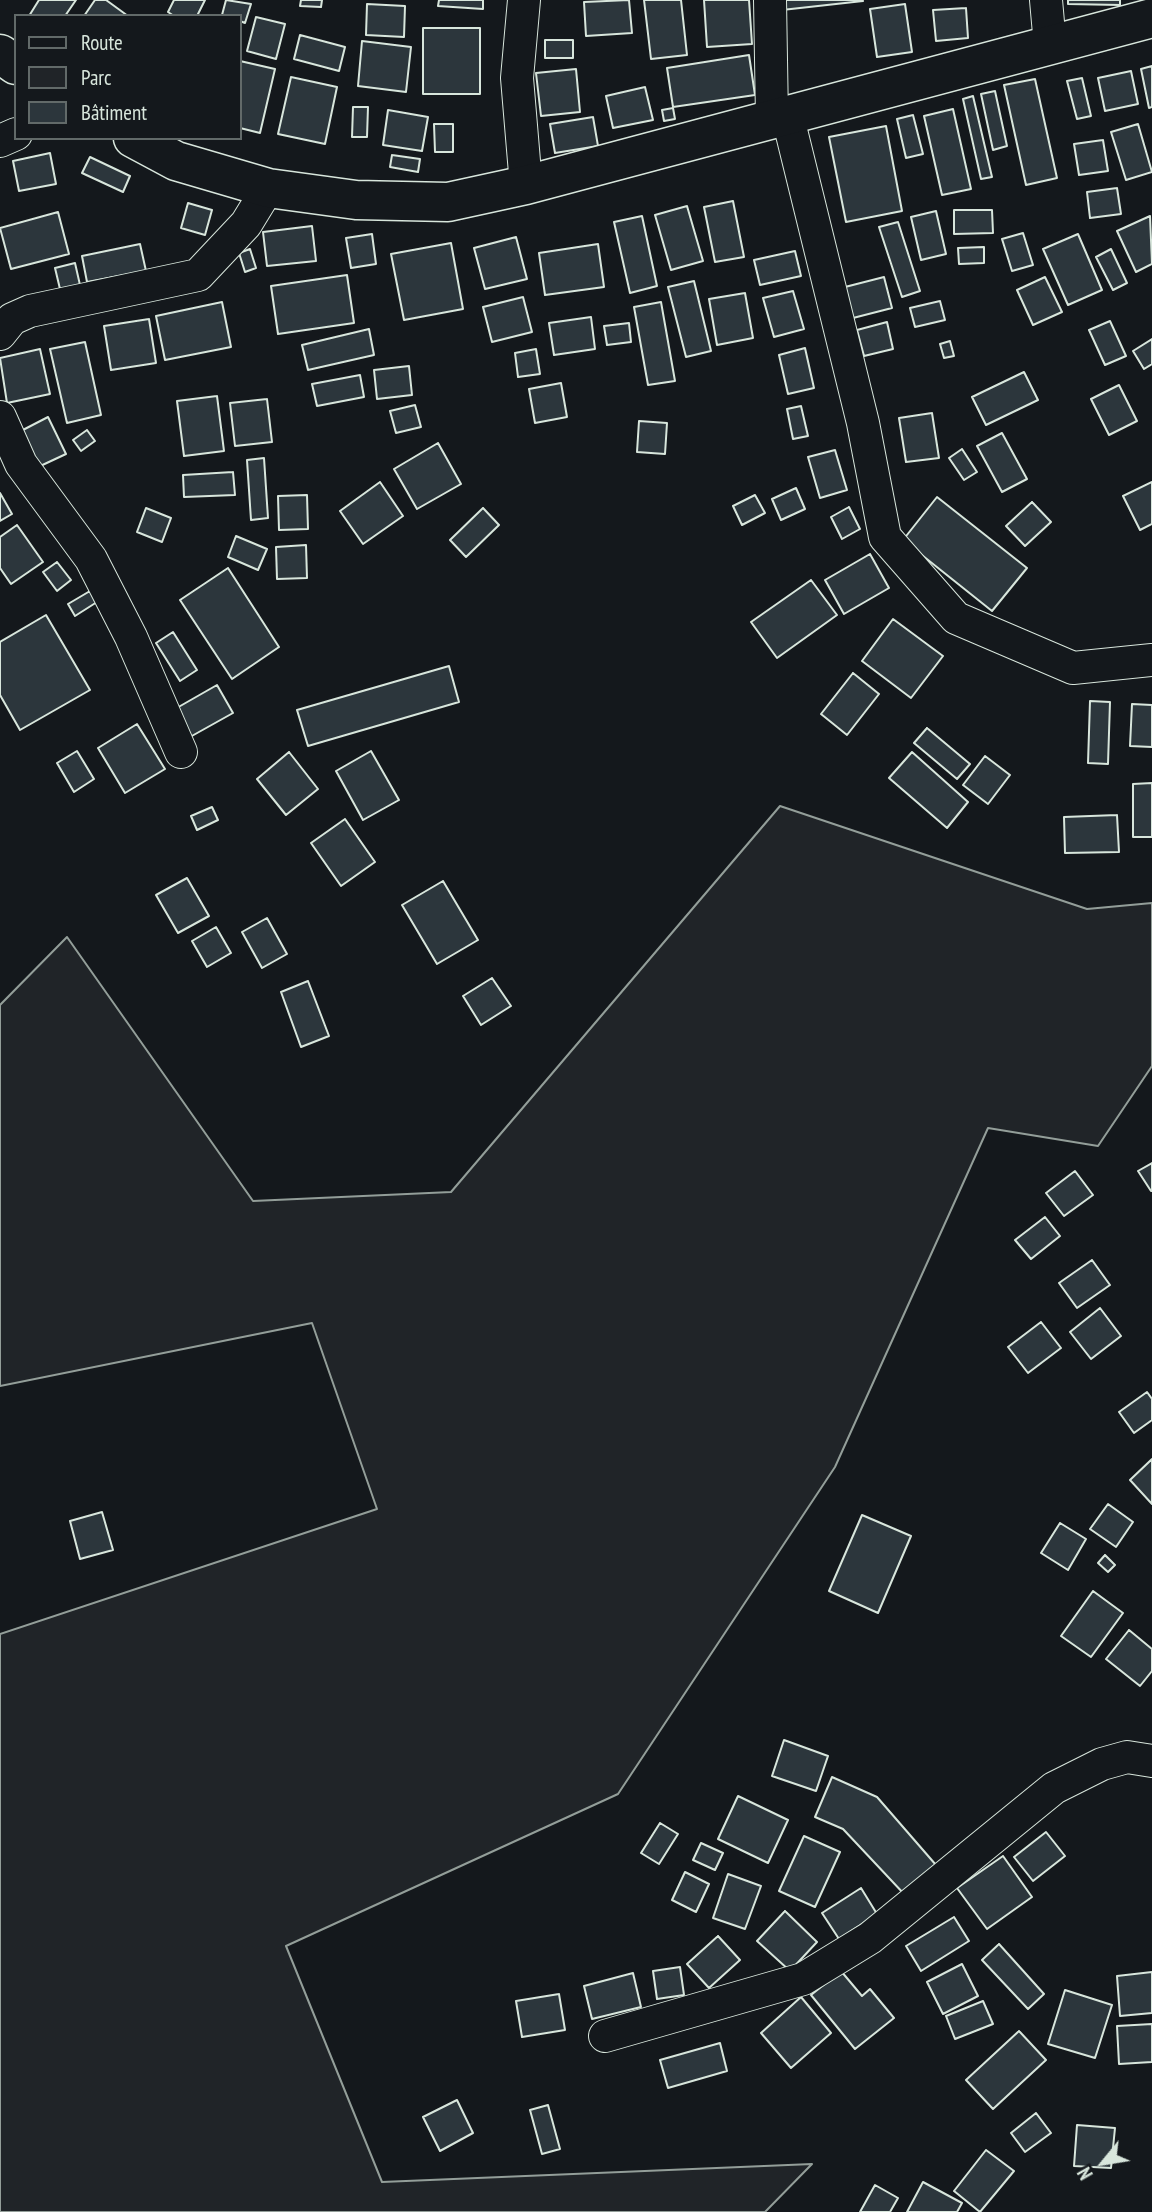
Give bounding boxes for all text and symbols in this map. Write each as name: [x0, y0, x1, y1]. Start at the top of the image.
legend: [14, 14, 242, 140]
text: Route: [81, 29, 123, 56]
text: Parc: [81, 64, 112, 91]
text: Bâtiment: [81, 99, 147, 126]
north arrow: [1068, 2128, 1138, 2198]
text: N: [1072, 2163, 1098, 2184]

